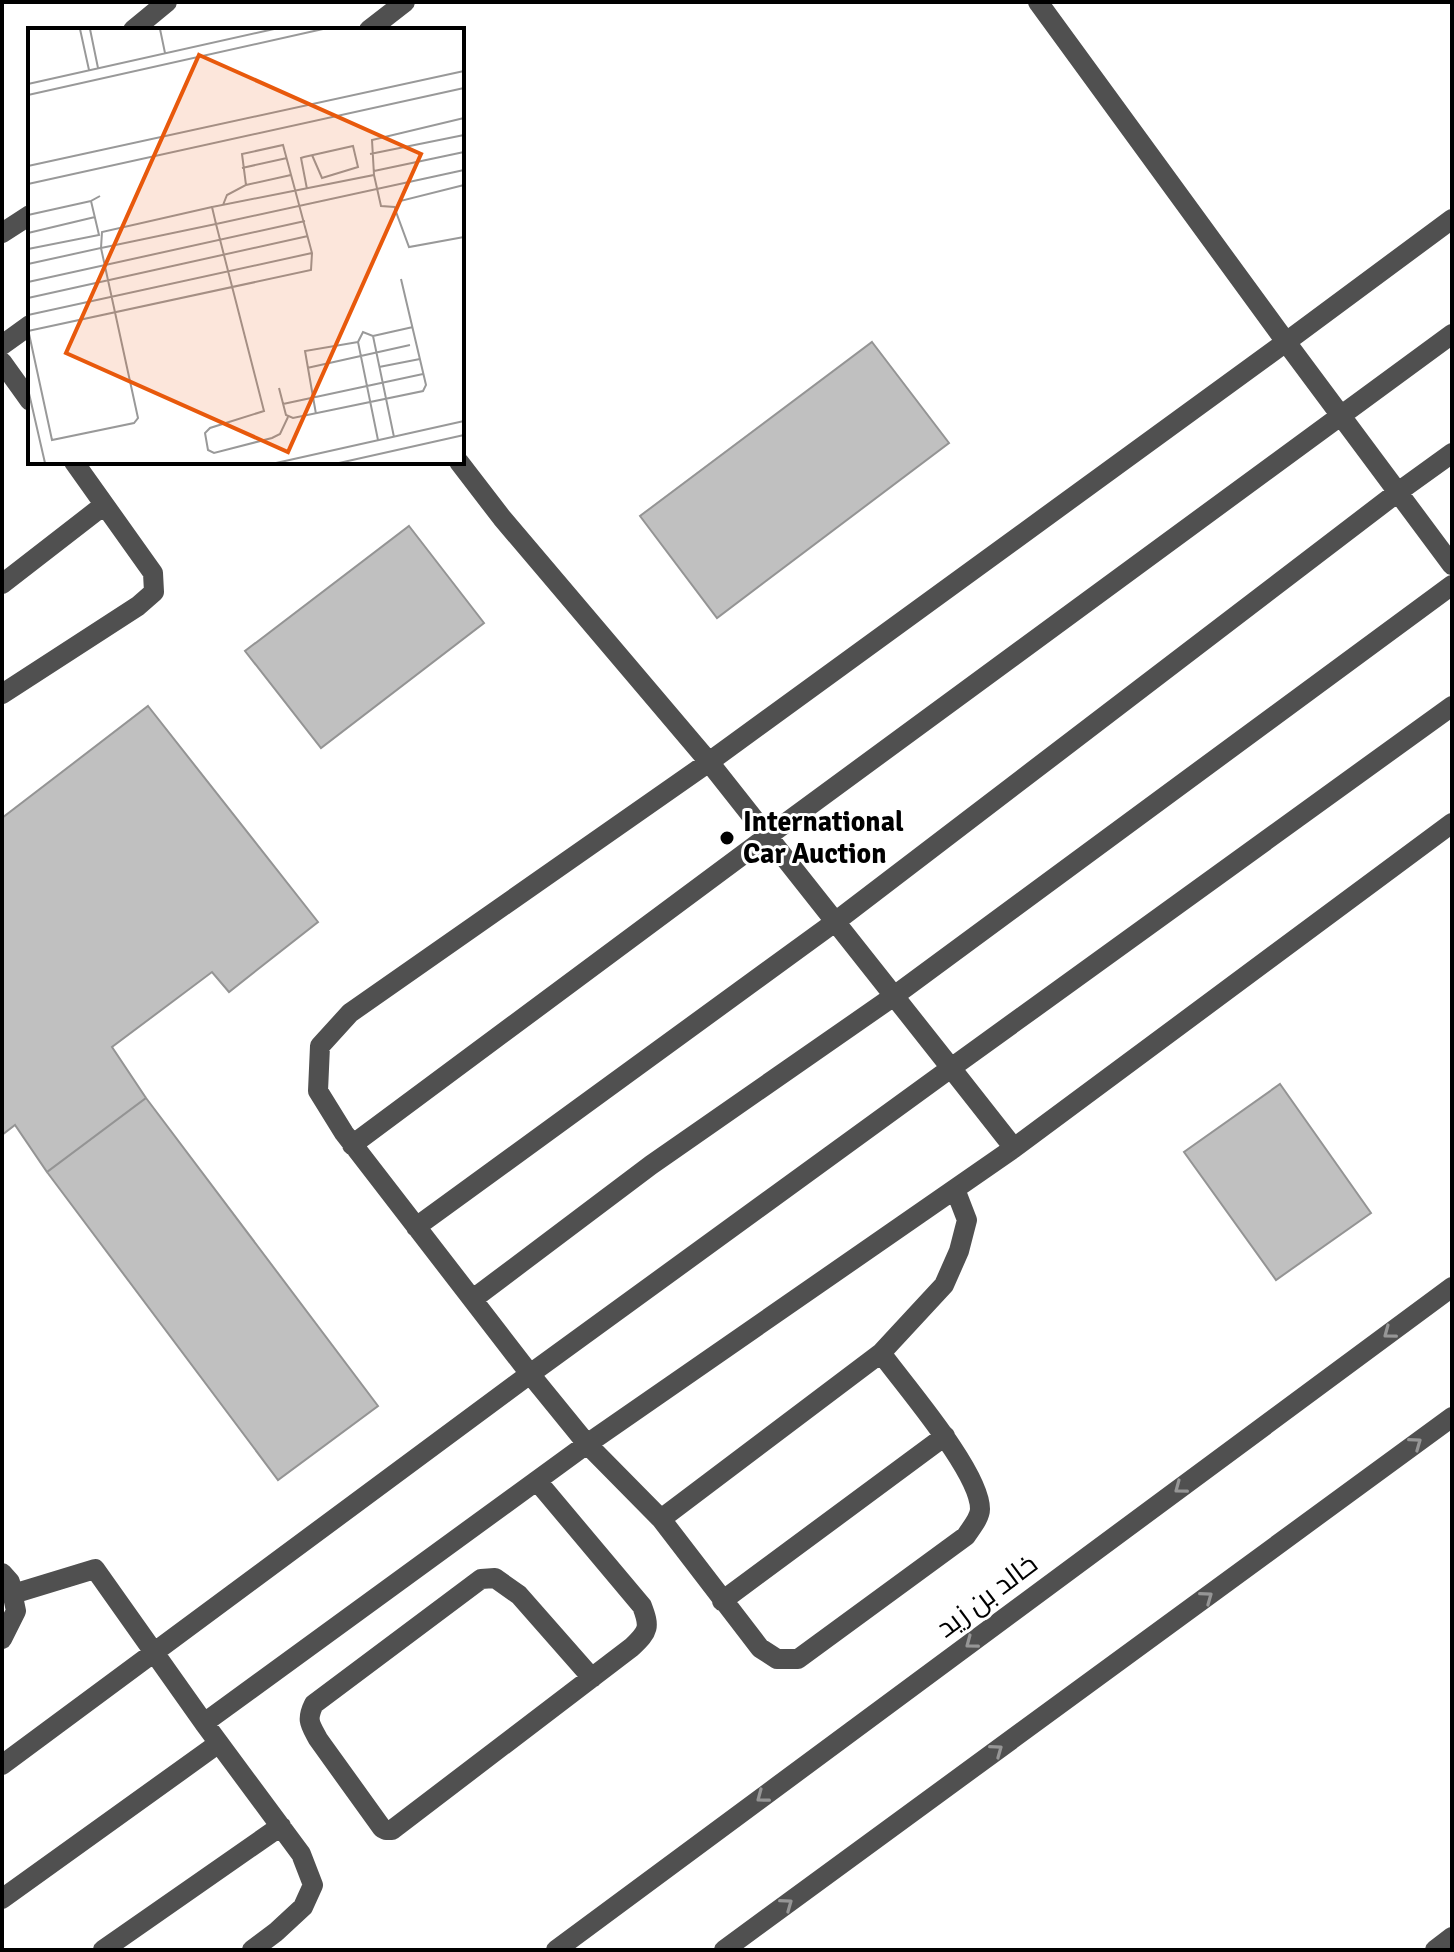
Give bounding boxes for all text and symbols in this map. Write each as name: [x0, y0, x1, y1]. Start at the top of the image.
inset map: [28, 28, 464, 464]
place label: International Car Auction: [743, 805, 904, 871]
marker: International Car Auction: [718, 829, 736, 847]
one-way arrow: [1384, 1324, 1398, 1338]
one-way arrow: [1408, 1438, 1422, 1453]
one-way arrow: [1175, 1478, 1189, 1493]
street label: خالد بن زيد: [930, 1547, 1044, 1645]
one-way arrow: [1198, 1592, 1212, 1606]
one-way arrow: [966, 1633, 980, 1647]
one-way arrow: [988, 1746, 1003, 1760]
one-way arrow: [757, 1788, 771, 1802]
one-way arrow: [778, 1899, 793, 1914]

